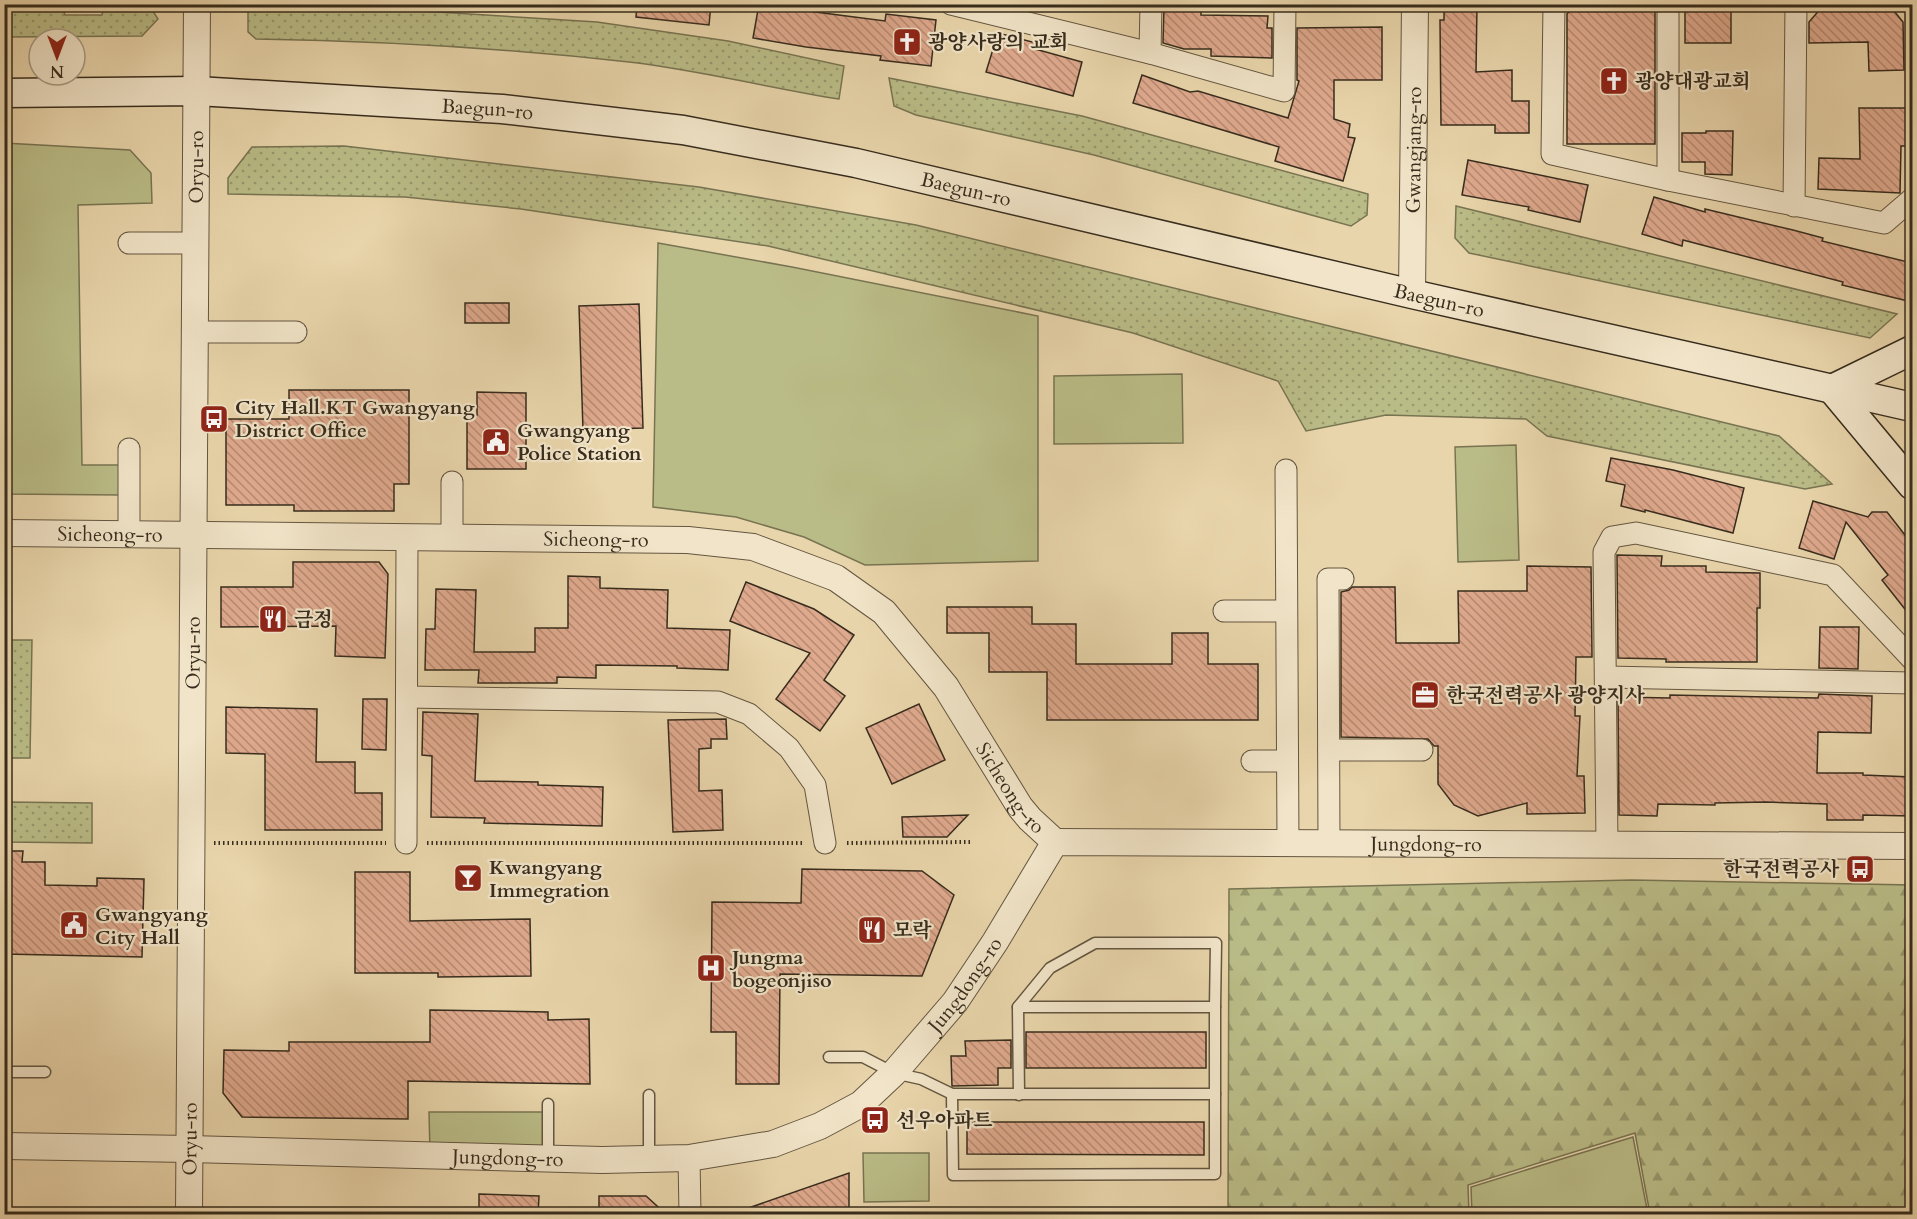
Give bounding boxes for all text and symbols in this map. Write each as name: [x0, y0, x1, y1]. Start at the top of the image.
church icon: 광양사랑의 교회: [891, 26, 923, 58]
north arrow: [27, 27, 87, 87]
place label: 광양사랑의 교회: [928, 29, 1069, 56]
text: N: [50, 60, 64, 82]
church icon: 광양대광교회: [1598, 65, 1630, 97]
place label: 광양대광교회: [1635, 68, 1751, 95]
street label: Gwangjang-ro: [1399, 86, 1428, 214]
street label: Baegun-ro: [441, 92, 535, 126]
street label: Oryu-ro: [182, 130, 210, 204]
street label: Baegun-ro: [918, 165, 1014, 213]
street label: Baegun-ro: [1391, 277, 1487, 323]
place label: City Hall.KT Gwangyang District Office: [235, 394, 475, 444]
bus stop icon: City Hall.KT Gwangyang District Office: [198, 403, 230, 435]
place label: Gwangyang Police Station: [517, 417, 642, 467]
public building icon: Gwangyang Police Station: [480, 426, 512, 458]
street label: Sicheong-ro: [57, 520, 163, 548]
street label: Sicheong-ro: [543, 525, 649, 553]
restaurant icon: 금정: [257, 603, 289, 635]
place label: 금정: [294, 606, 333, 633]
street label: Oryu-ro: [179, 616, 206, 690]
office icon: 한국전력공사 광양지사: [1409, 679, 1441, 711]
place label: 한국전력공사 광양지사: [1446, 682, 1645, 709]
street label: Sicheong-ro: [970, 737, 1051, 840]
street label: Jungdong-ro: [1367, 830, 1482, 857]
bus stop icon: 한국전력공사: [1844, 853, 1876, 885]
place label: Kwangyang Immegration: [489, 854, 610, 904]
place label: 한국전력공사: [1723, 856, 1840, 883]
bar icon: Kwangyang Immegration: [452, 862, 484, 894]
place label: Gwangyang City Hall: [95, 901, 208, 951]
public building icon: Gwangyang City Hall: [58, 909, 90, 941]
restaurant icon: 모락: [856, 914, 888, 946]
place label: 모락: [893, 917, 932, 944]
street label: Jungdong-ro: [919, 931, 1008, 1040]
place label: Jungma bogeonjiso: [729, 944, 832, 994]
hospital icon: Jungma bogeonjiso: [695, 952, 727, 984]
street label: Oryu-ro: [176, 1102, 203, 1176]
bus stop icon: 선우아파트: [859, 1104, 891, 1136]
place label: 선우아파트: [896, 1107, 993, 1134]
street label: Jungdong-ro: [449, 1142, 564, 1172]

